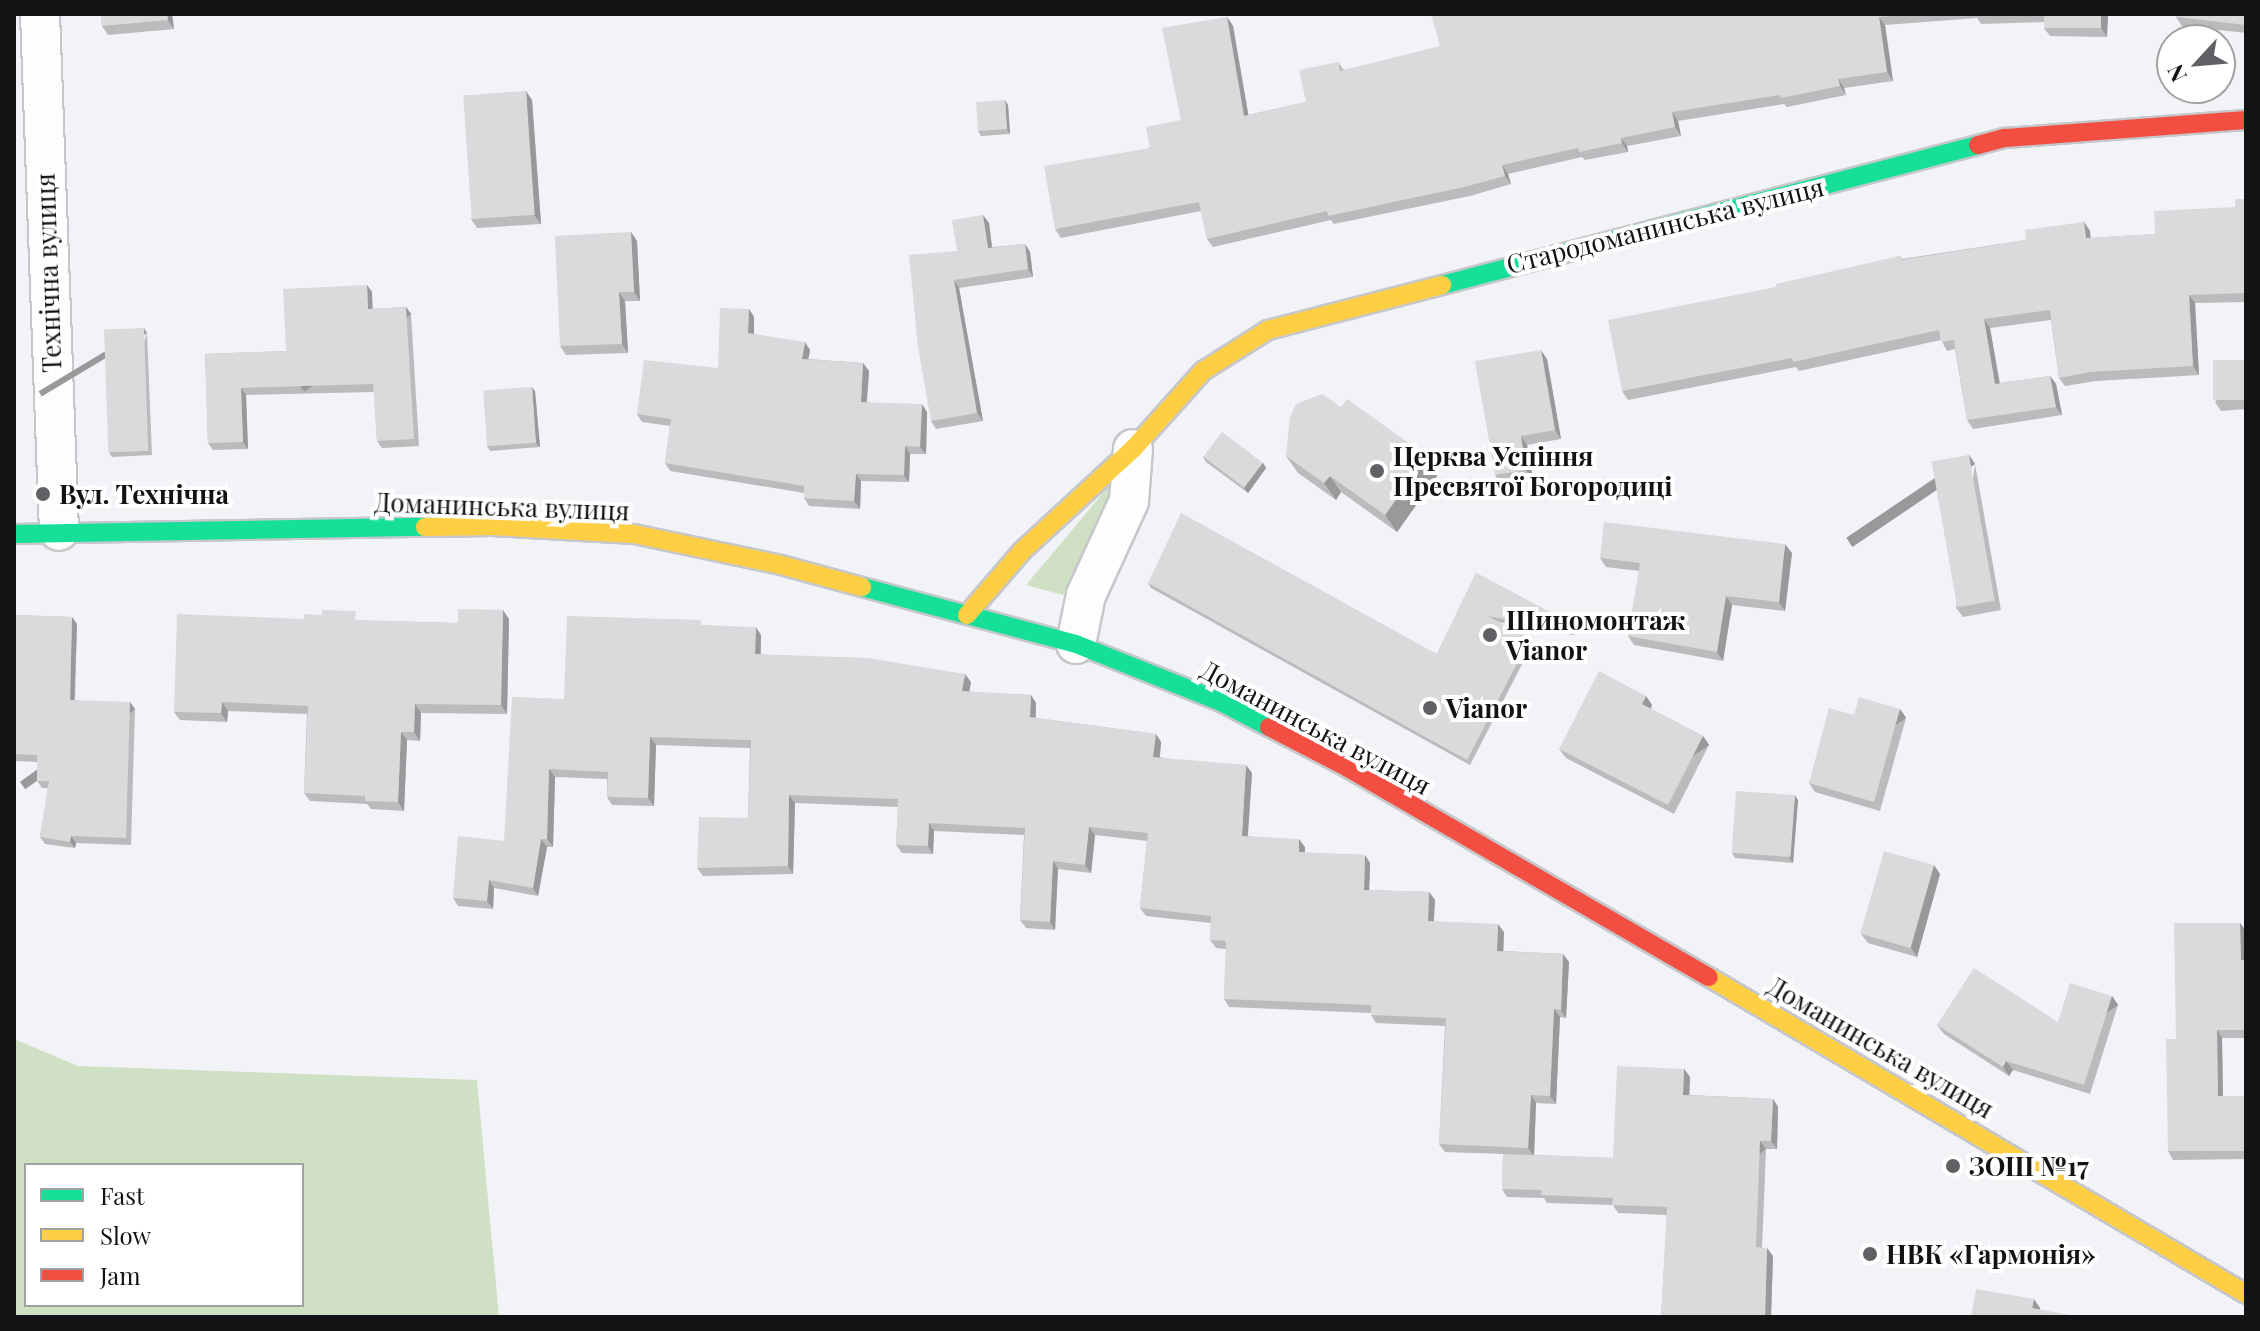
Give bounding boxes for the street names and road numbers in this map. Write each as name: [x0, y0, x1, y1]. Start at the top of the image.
street label: Стародоманинська вулиця: [1503, 170, 1827, 280]
street label: Технічна вулиця: [29, 173, 67, 373]
street label: Доманинська вулиця: [374, 486, 630, 526]
street label: Доманинська вулиця: [1196, 653, 1436, 801]
street label: Доманинська вулиця: [1763, 970, 1999, 1124]

